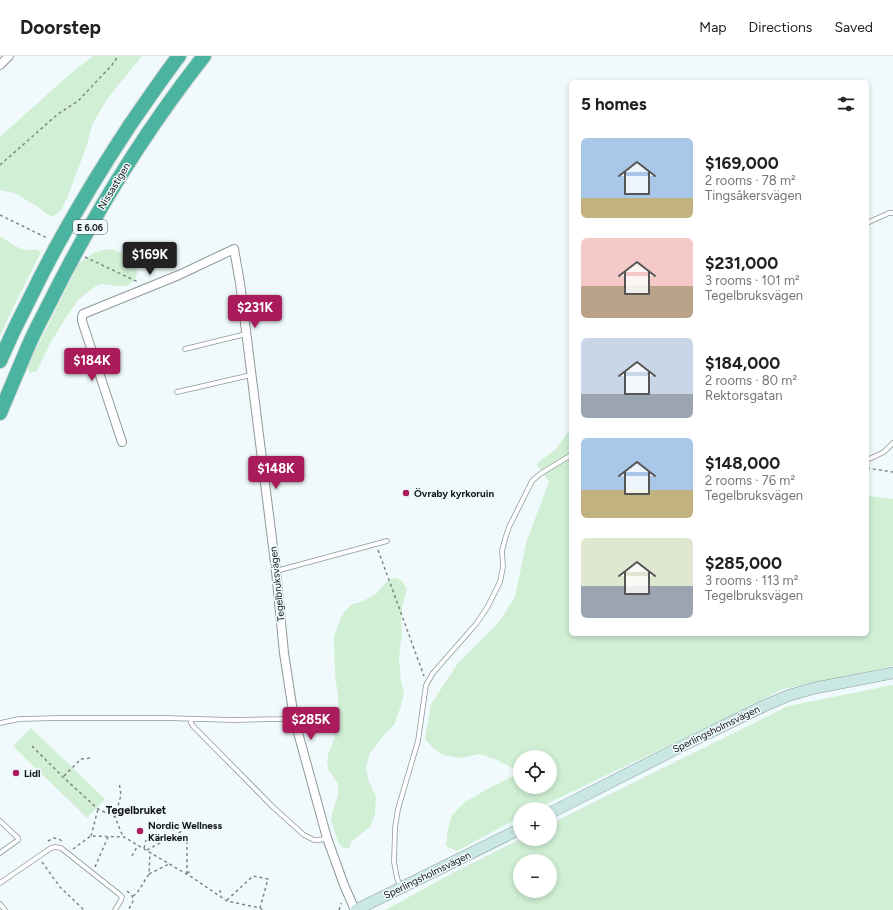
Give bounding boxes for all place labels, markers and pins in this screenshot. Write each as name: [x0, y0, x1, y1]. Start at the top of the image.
pin: $169K: [122, 242, 178, 276]
pin: $231K: [227, 295, 283, 329]
pin: $184K: [64, 348, 120, 382]
pin: $148K: [248, 456, 304, 490]
place label: Övraby kyrkoruin: [414, 487, 494, 500]
marker: Övraby kyrkoruin: [401, 488, 411, 498]
pin: $285K: [283, 707, 339, 741]
place label: Lidl: [24, 767, 40, 780]
marker: Lidl: [11, 768, 21, 778]
place label: Nordic Wellness Kärleken: [148, 819, 222, 844]
marker: Nordic Wellness Kärleken: [135, 826, 145, 836]

